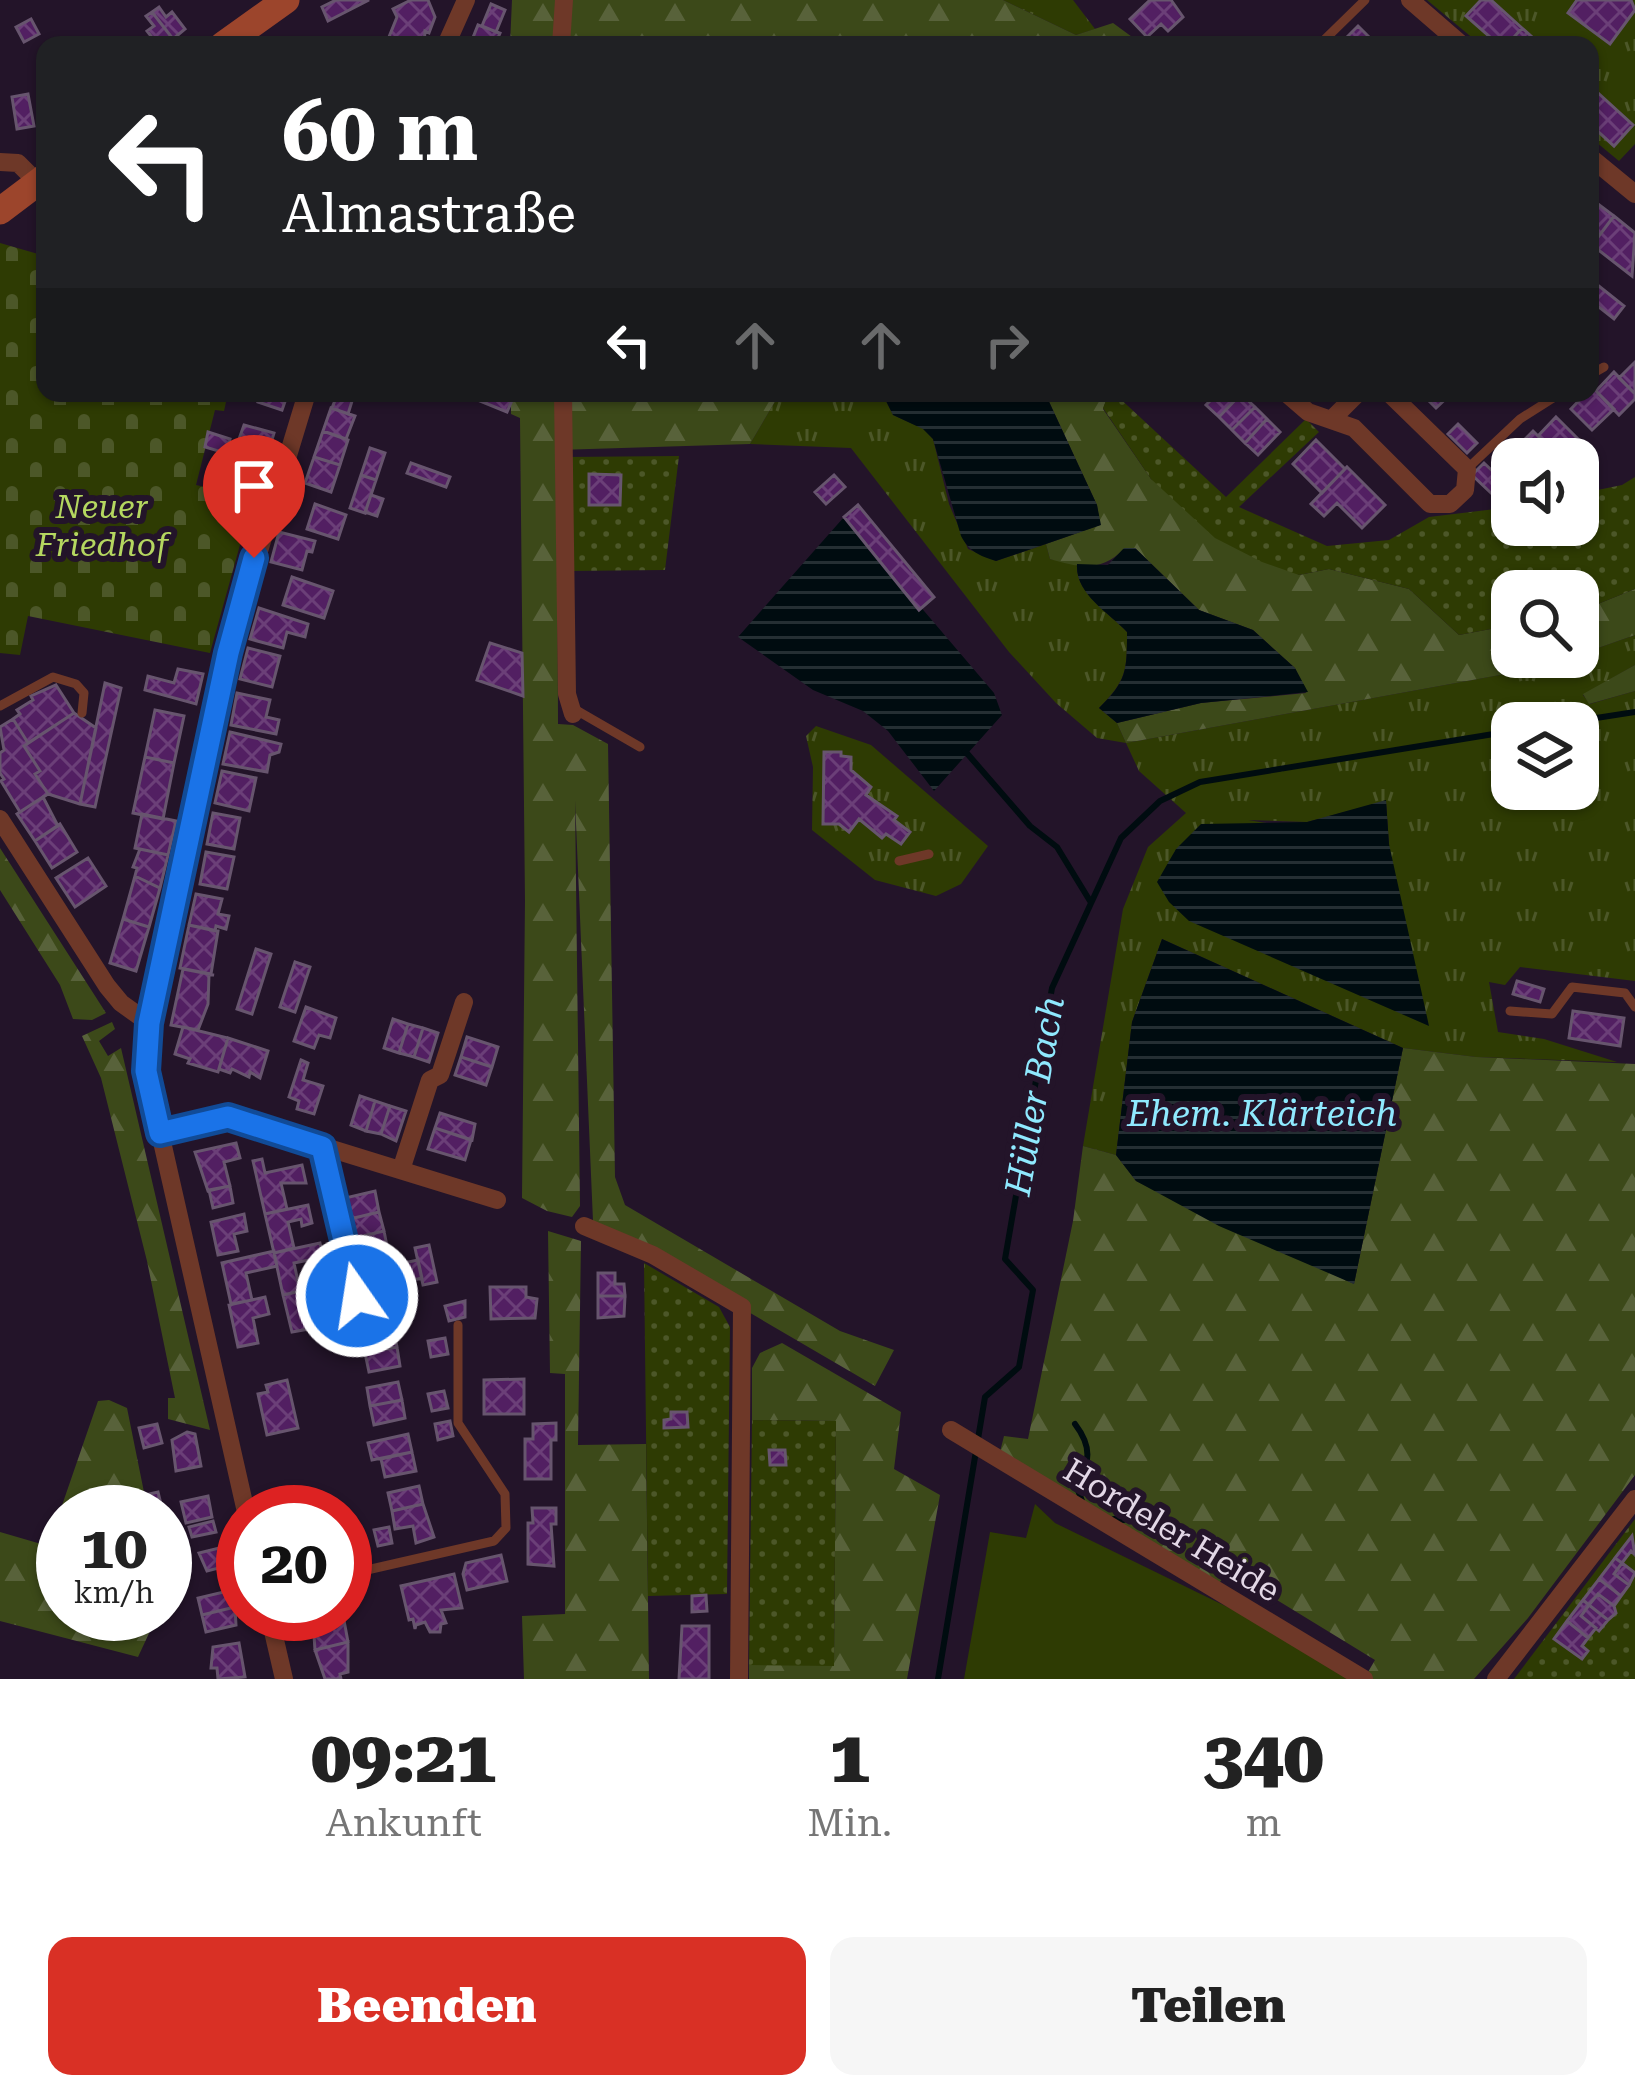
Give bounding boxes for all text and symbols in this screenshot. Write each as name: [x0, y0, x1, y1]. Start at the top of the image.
text: 60 m: [282, 82, 478, 180]
icon: left: [84, 84, 240, 240]
text: Almastraße: [282, 182, 576, 245]
icon: left: [596, 312, 662, 378]
icon: ahead: [722, 312, 788, 378]
icon: ahead: [848, 312, 914, 378]
icon: right: [974, 312, 1040, 378]
pin: [203, 435, 305, 558]
map controls: [1491, 438, 1599, 810]
button: sound: [1491, 438, 1599, 546]
icon: arrive: [221, 453, 287, 519]
park label: Neuer Friedhof: [35, 487, 172, 564]
button: search: [1491, 570, 1599, 678]
button: layers: [1491, 702, 1599, 810]
water label: Hüller Bach: [997, 993, 1073, 1200]
water label: Ehem. Klärteich: [1126, 1093, 1397, 1135]
position arrow: [294, 1233, 420, 1359]
street label: Hordeler Heide: [1057, 1450, 1287, 1610]
speed limit sign: 20: [216, 1485, 372, 1641]
text: 10: [80, 1512, 148, 1583]
text: km/h: [74, 1575, 154, 1610]
text: 09:21: [311, 1715, 496, 1800]
text: 1: [829, 1715, 870, 1800]
text: 340: [1203, 1715, 1324, 1800]
text: Ankunft: [325, 1800, 482, 1846]
text: Min.: [807, 1800, 892, 1846]
text: m: [1246, 1800, 1281, 1846]
button: Beenden: [48, 1937, 806, 2075]
button: Teilen: [830, 1937, 1587, 2075]

